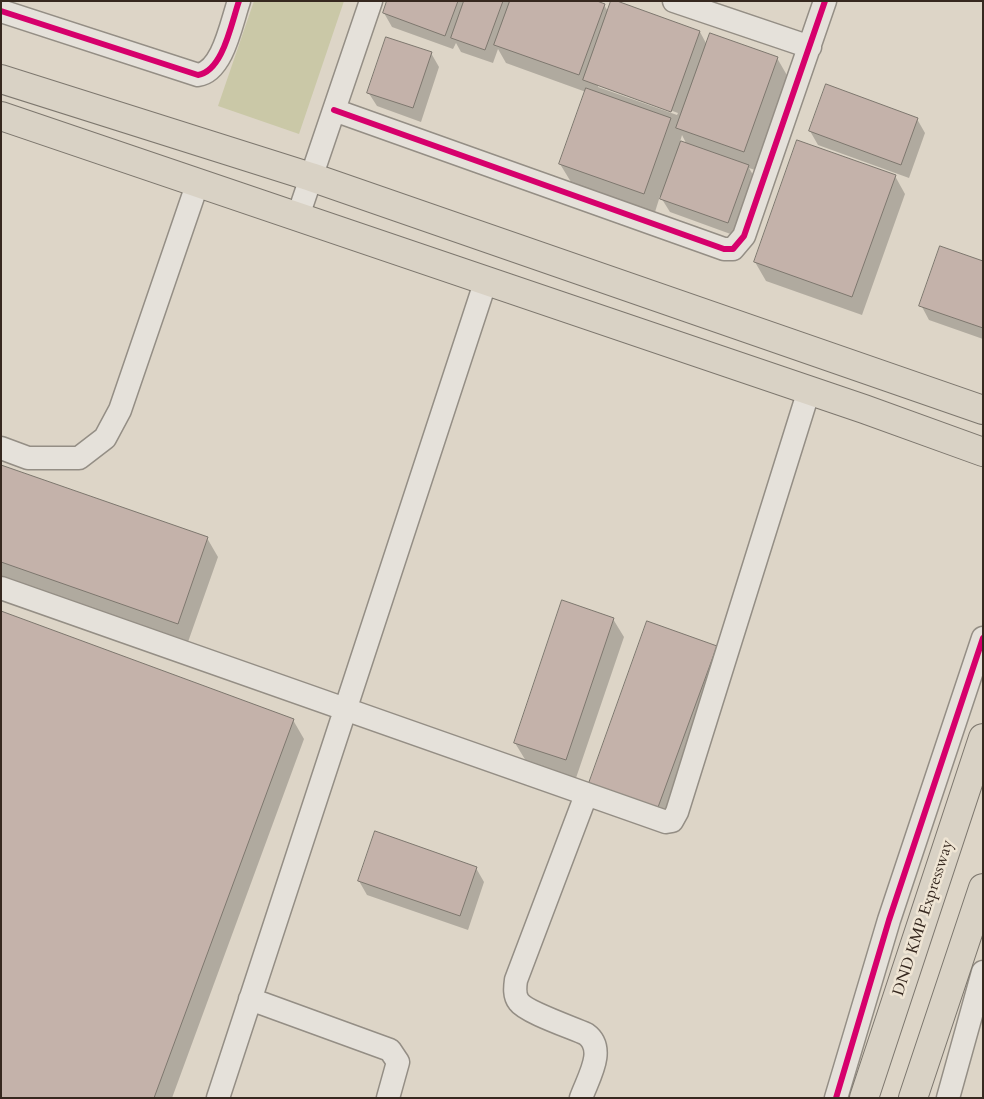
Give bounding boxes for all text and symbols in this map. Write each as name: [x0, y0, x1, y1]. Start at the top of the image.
street label: DND KMP Expressway: [890, 838, 958, 998]

